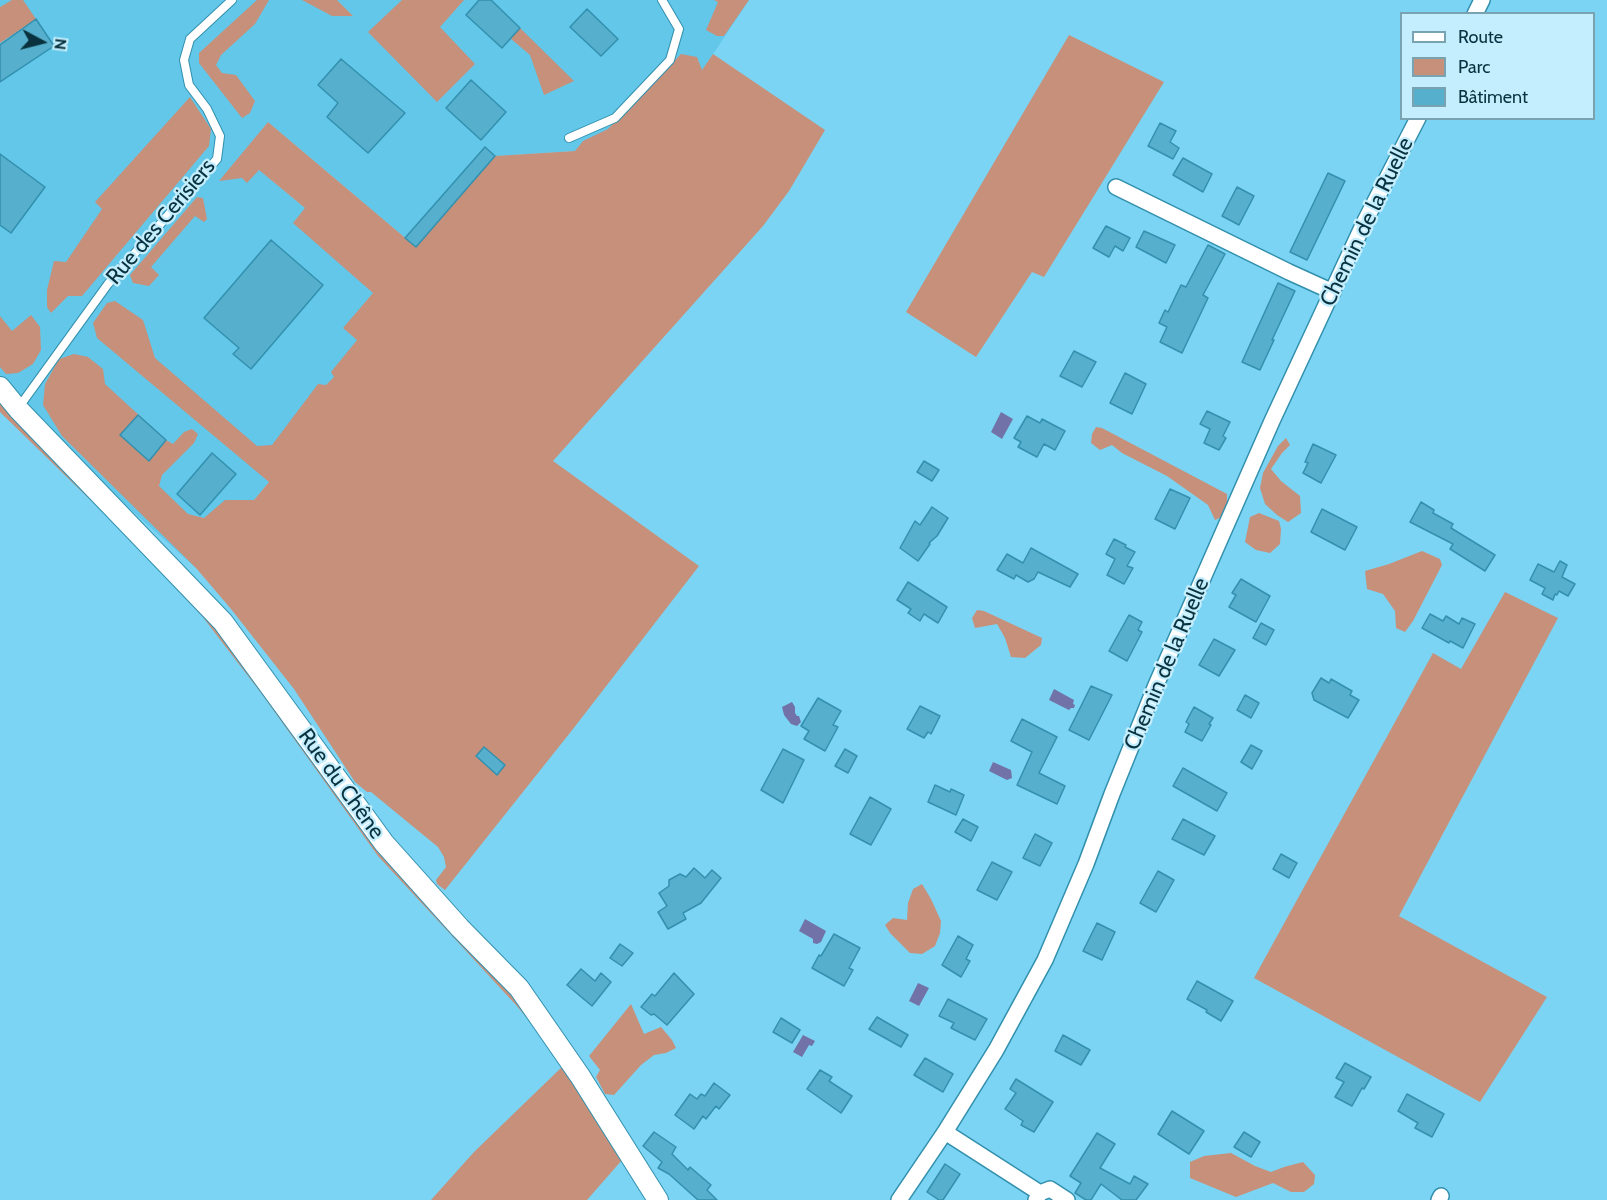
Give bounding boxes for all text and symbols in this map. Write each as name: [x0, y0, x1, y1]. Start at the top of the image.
north arrow: [12, 12, 72, 72]
legend: [1400, 12, 1595, 120]
text: Route: [1458, 26, 1503, 48]
text: N: [50, 37, 70, 51]
text: Parc: [1458, 56, 1490, 78]
text: Bâtiment: [1458, 86, 1528, 108]
street label: Chemin de la Ruelle: [1315, 133, 1419, 311]
street label: Rue des Cerisiers: [101, 154, 221, 290]
street label: Chemin de la Ruelle: [1119, 574, 1215, 754]
street label: Rue du Chêne: [292, 724, 390, 844]

